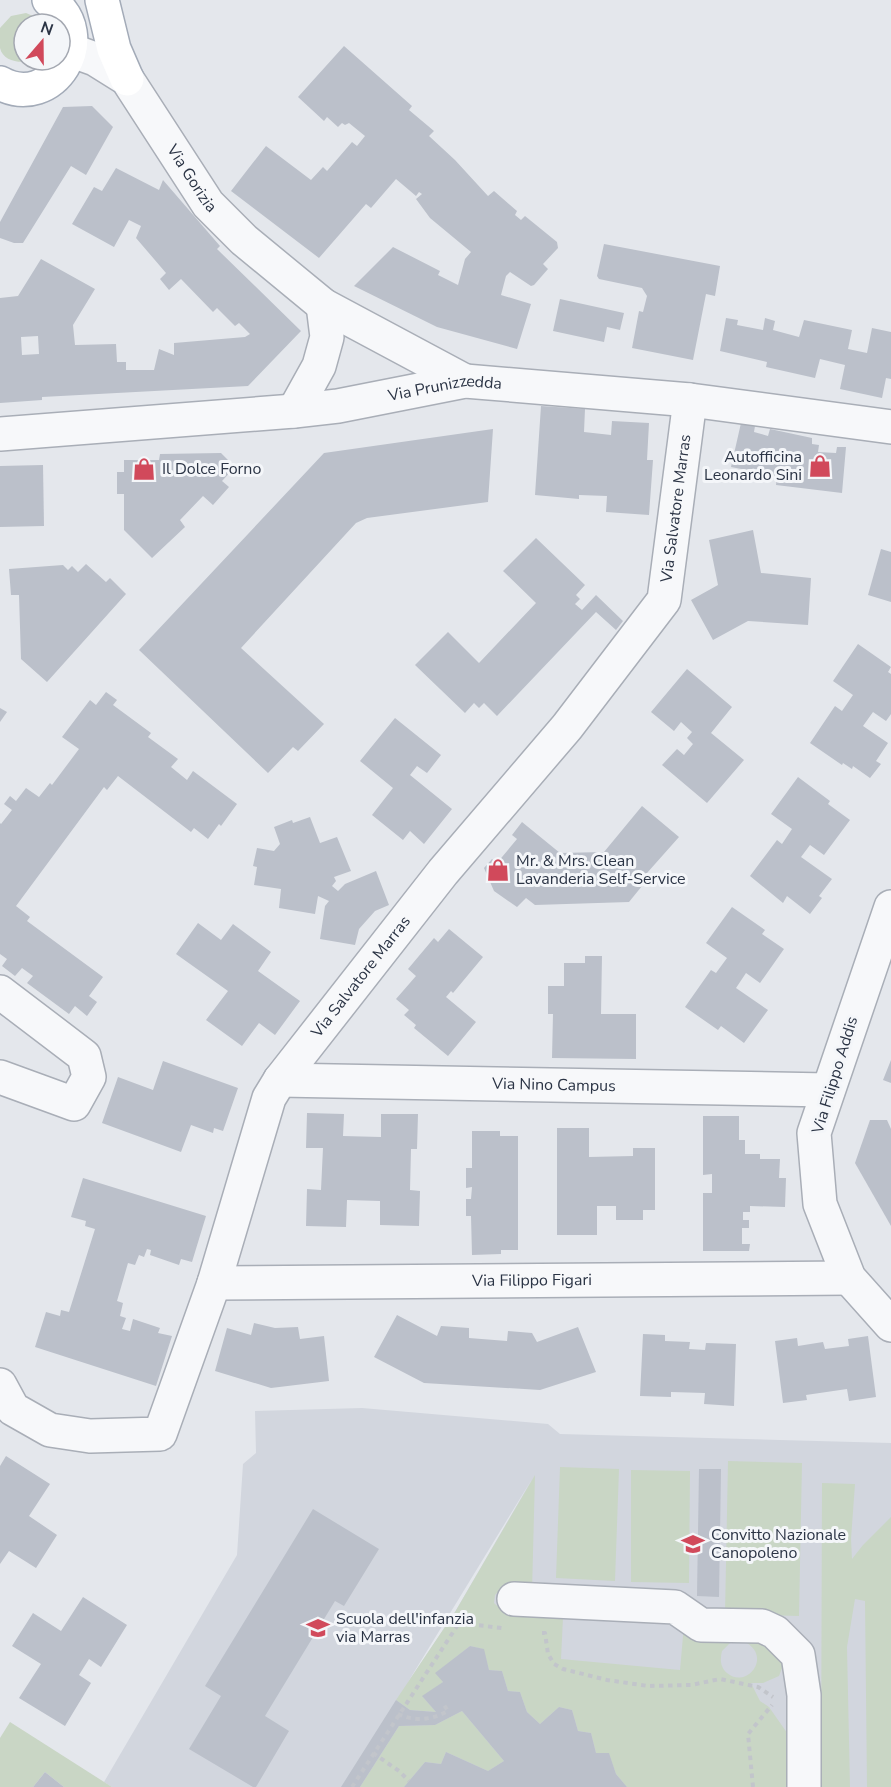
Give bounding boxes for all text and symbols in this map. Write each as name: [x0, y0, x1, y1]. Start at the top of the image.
north arrow: [12, 12, 72, 72]
text: N: [37, 16, 56, 41]
street label: Via Gorizia: [161, 139, 222, 218]
street label: Via Prunizzedda: [385, 370, 503, 407]
street label: Via Salvatore Marras: [655, 433, 696, 585]
place label: Autofficina Leonardo Sini: [704, 446, 802, 486]
shop icon: Autofficina Leonardo Sini: [807, 453, 833, 479]
shop icon: Il Dolce Forno: [131, 456, 157, 482]
place label: Il Dolce Forno: [162, 458, 261, 480]
place label: Mr. & Mrs. Clean Lavanderia Self-Service: [516, 850, 686, 890]
shop icon: Mr. & Mrs. Clean Lavanderia Self-Service: [485, 857, 511, 883]
street label: Via Salvatore Marras: [306, 911, 416, 1043]
street label: Via Filippo Addis: [806, 1014, 863, 1137]
street label: Via Nino Campus: [491, 1073, 616, 1097]
street label: Via Filippo Figari: [471, 1269, 592, 1292]
place label: Convitto Nazionale Canopoleno: [711, 1524, 846, 1564]
school or university icon: Convitto Nazionale Canopoleno: [680, 1531, 706, 1557]
place label: Scuola dell'infanzia via Marras: [336, 1608, 474, 1648]
school or university icon: Scuola dell'infanzia via Marras: [305, 1615, 331, 1641]

